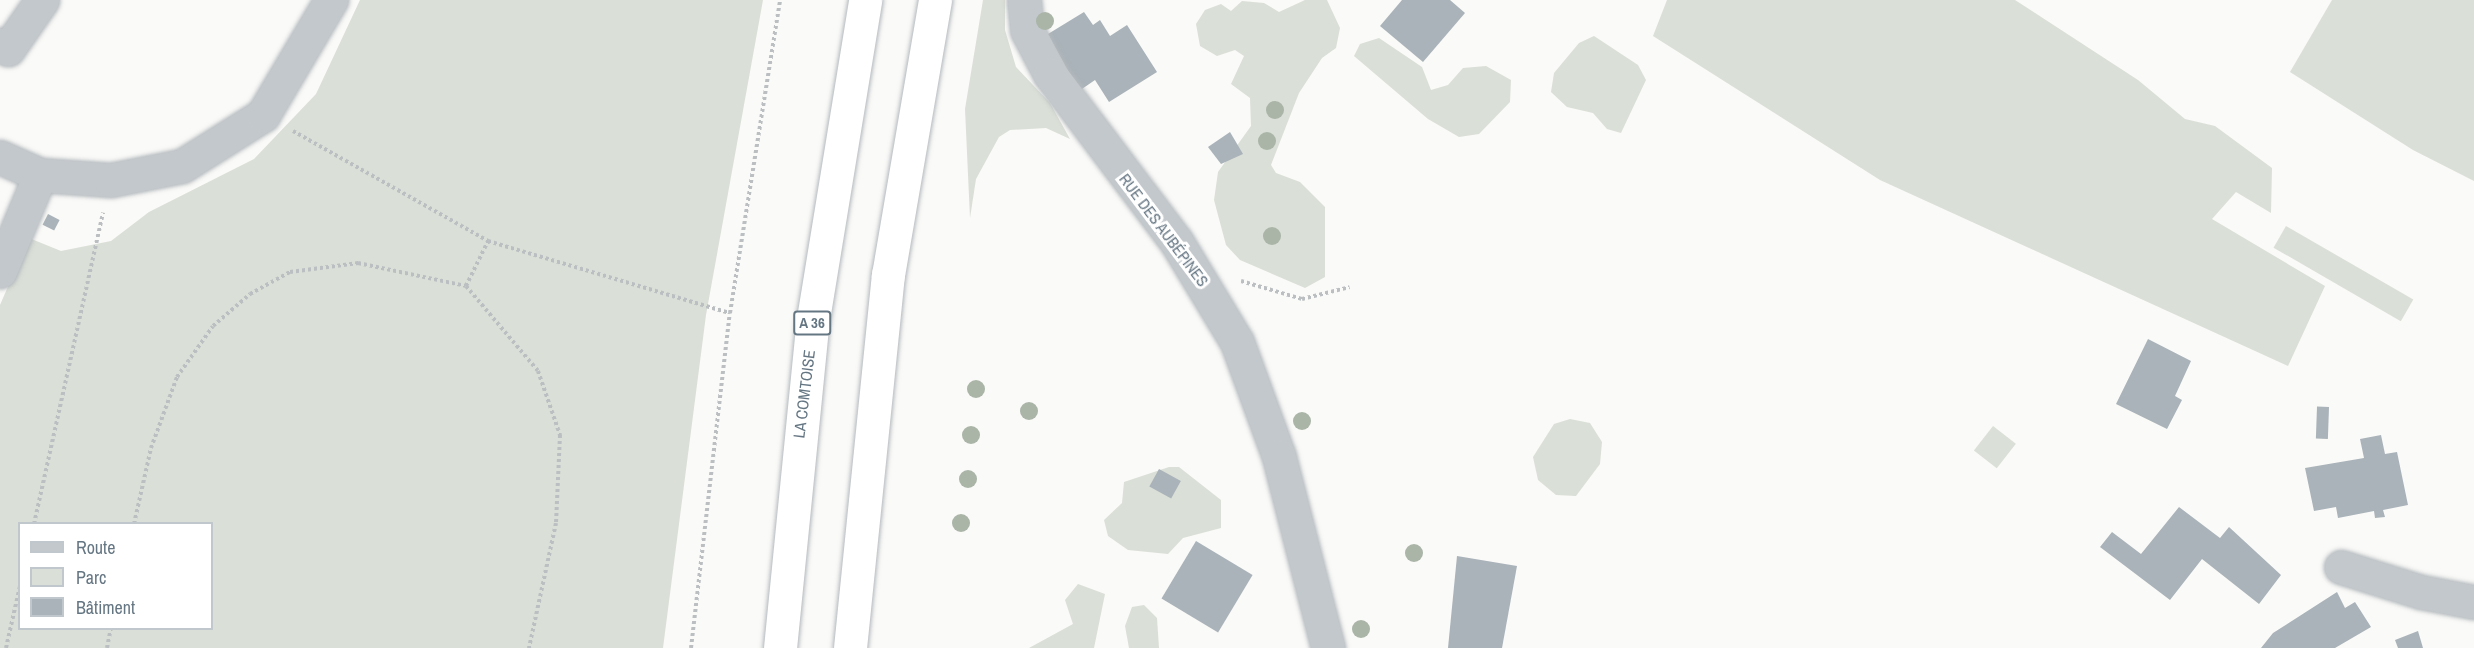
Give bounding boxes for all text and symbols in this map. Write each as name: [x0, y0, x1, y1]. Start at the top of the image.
street label: RUE DES AUBÉPINES: [1115, 169, 1213, 291]
road number: A 36: [792, 311, 832, 335]
street label: LA COMTOISE: [789, 348, 819, 440]
legend: [18, 522, 213, 630]
text: Route: [76, 535, 115, 560]
text: Parc: [76, 565, 106, 590]
text: Bâtiment: [76, 595, 135, 620]

